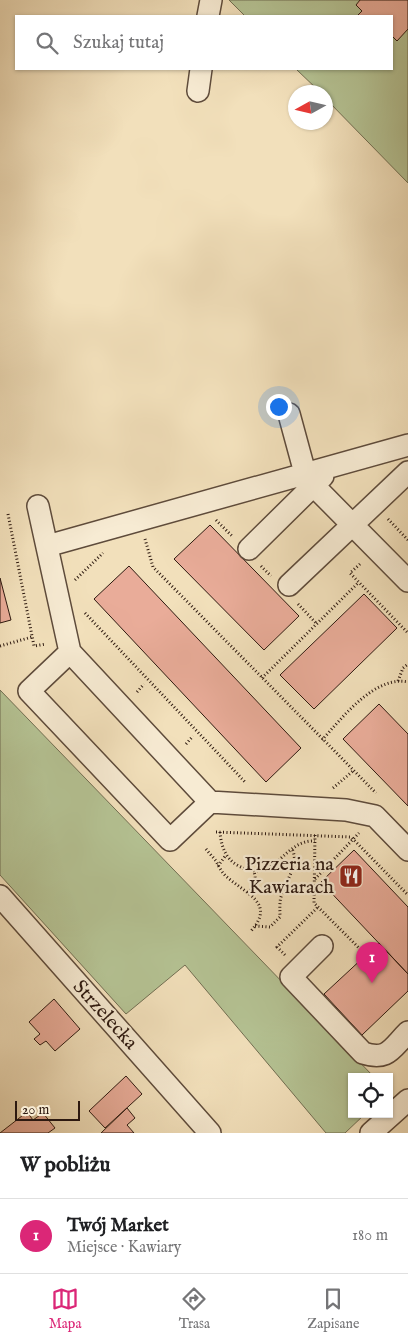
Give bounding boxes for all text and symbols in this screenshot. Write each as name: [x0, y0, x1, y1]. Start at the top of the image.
search box: [15, 15, 393, 70]
icon: search: [33, 29, 61, 57]
text: Szukaj tutaj: [73, 31, 164, 55]
north arrow: [288, 85, 333, 130]
your location: [266, 394, 292, 420]
place label: Pizzeria na Kawiarach: [244, 852, 334, 900]
restaurant icon: Pizzeria na Kawiarach: [338, 863, 364, 889]
pin: 1: [356, 942, 388, 983]
street label: Strzelecka: [67, 975, 143, 1055]
map controls: [348, 1073, 393, 1118]
button: locate: [348, 1073, 393, 1118]
scale bar: [15, 1098, 80, 1121]
text: 20 m: [22, 1101, 49, 1119]
text: W pobliżu: [20, 1152, 110, 1179]
text: Twój Market: [67, 1214, 169, 1238]
text: 1: [33, 1226, 39, 1246]
text: 180 m: [352, 1226, 388, 1246]
text: Miejsce · Kawiary: [67, 1238, 181, 1258]
tab: Mapa: [49, 1285, 81, 1333]
tab: Trasa: [179, 1285, 210, 1333]
tab: Zapisane: [307, 1285, 359, 1333]

